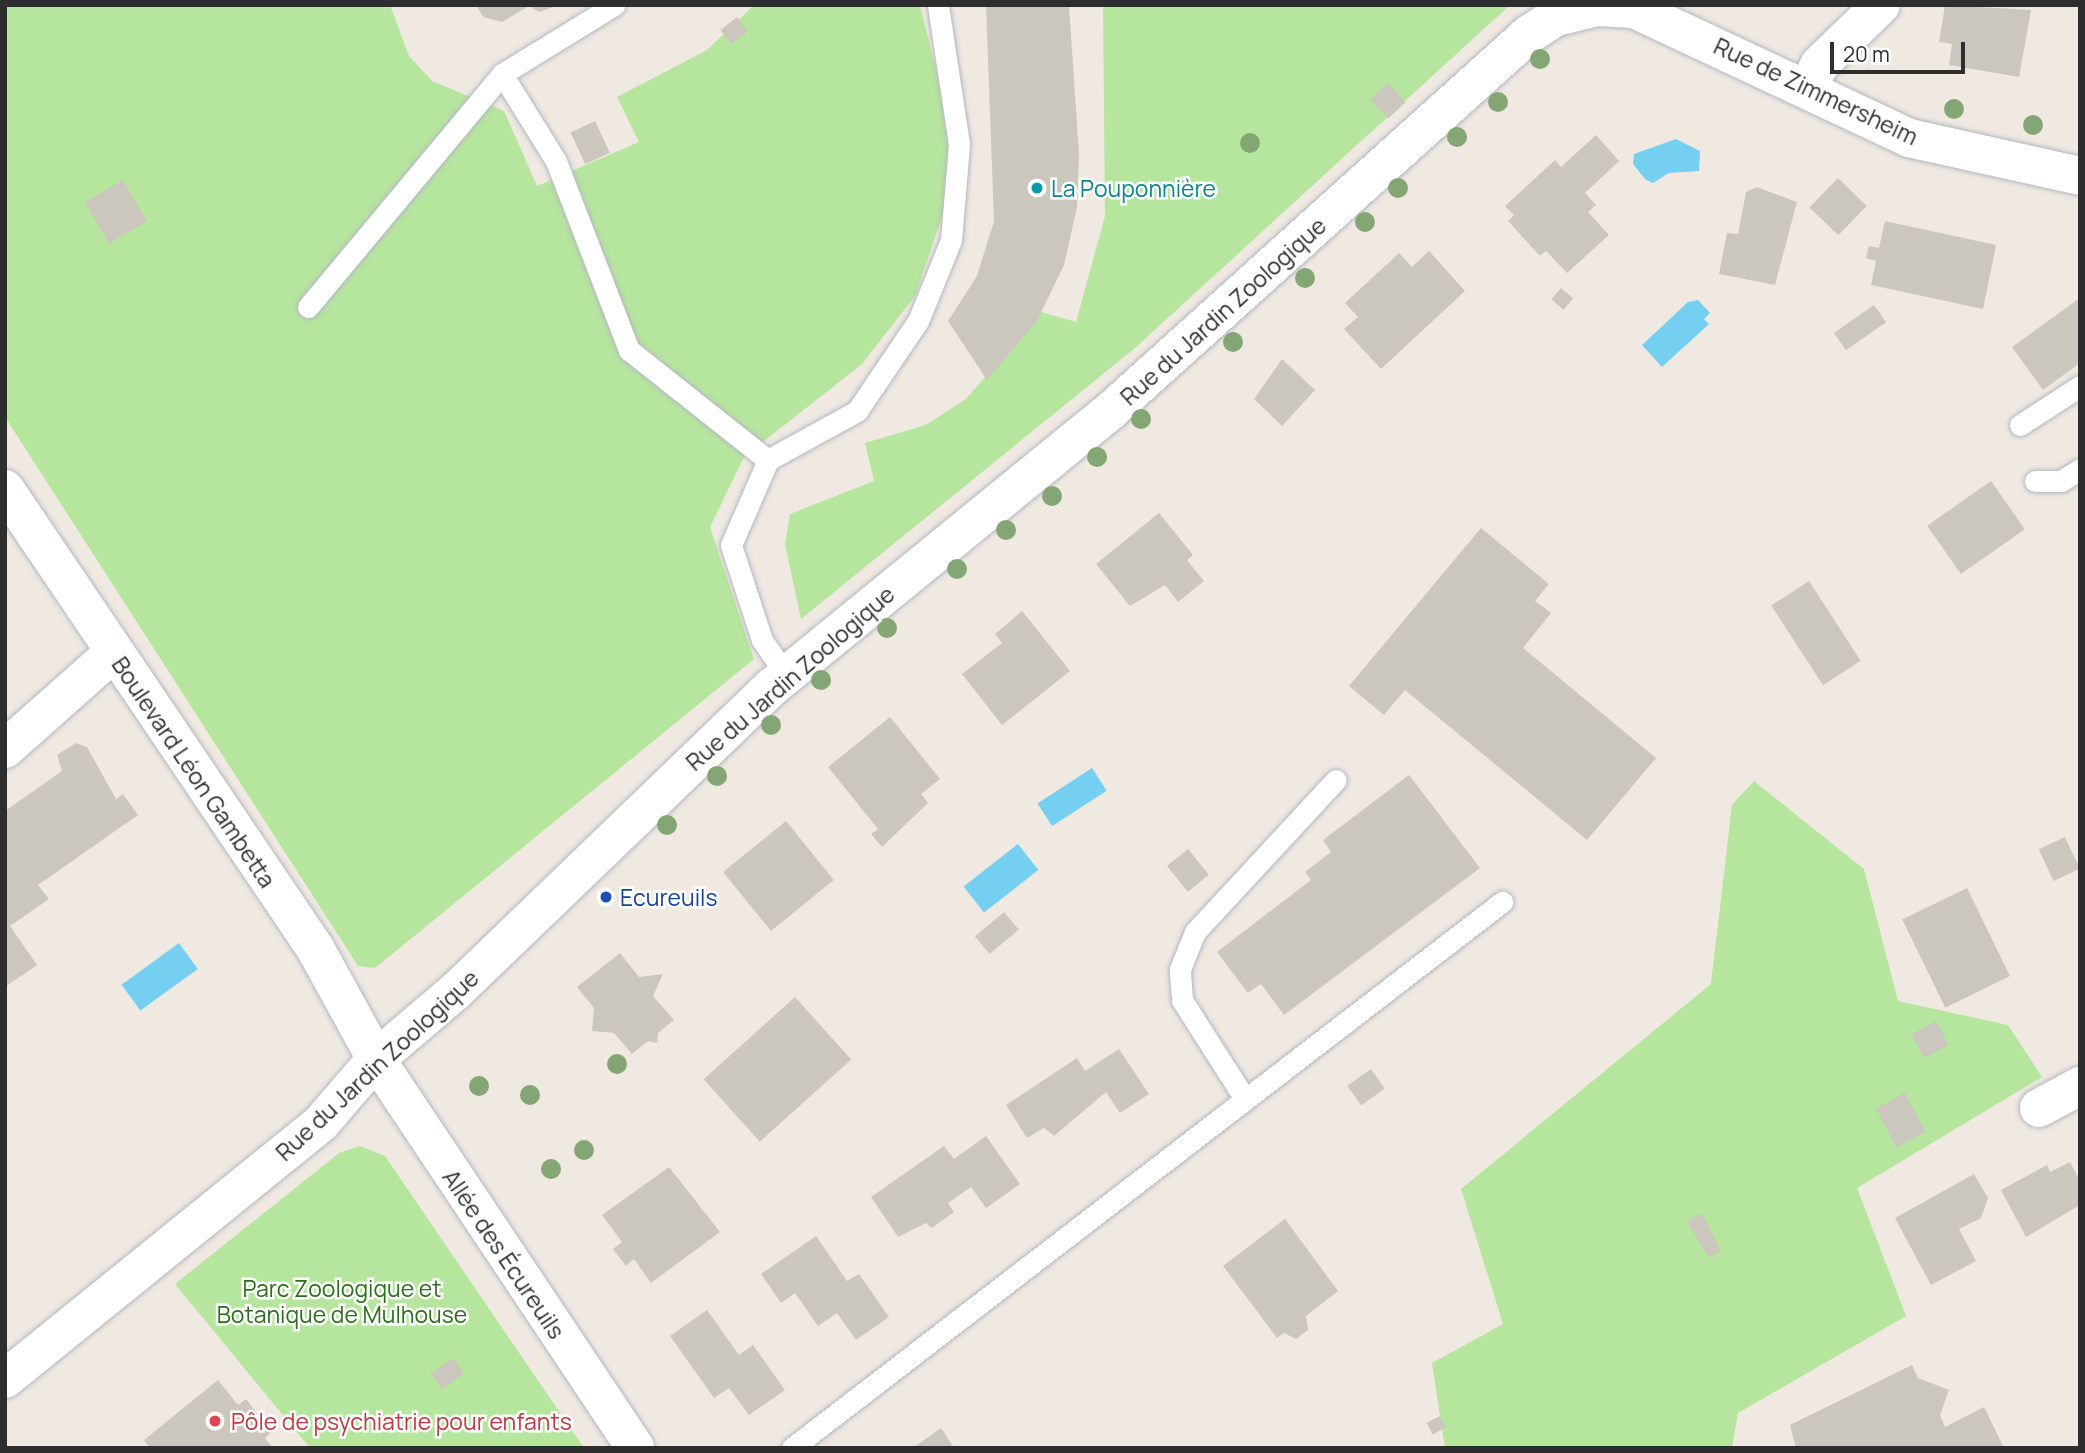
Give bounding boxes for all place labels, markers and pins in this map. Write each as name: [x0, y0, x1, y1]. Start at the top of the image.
place label: La Pouponnière: [1051, 174, 1216, 202]
marker: La Pouponnière: [1029, 180, 1045, 196]
place label: Ecureuils: [620, 883, 717, 911]
marker: Ecureuils: [598, 889, 614, 905]
place label: Pôle de psychiatrie pour enfants: [231, 1407, 572, 1435]
marker: Pôle de psychiatrie pour enfants: [205, 1411, 225, 1431]

